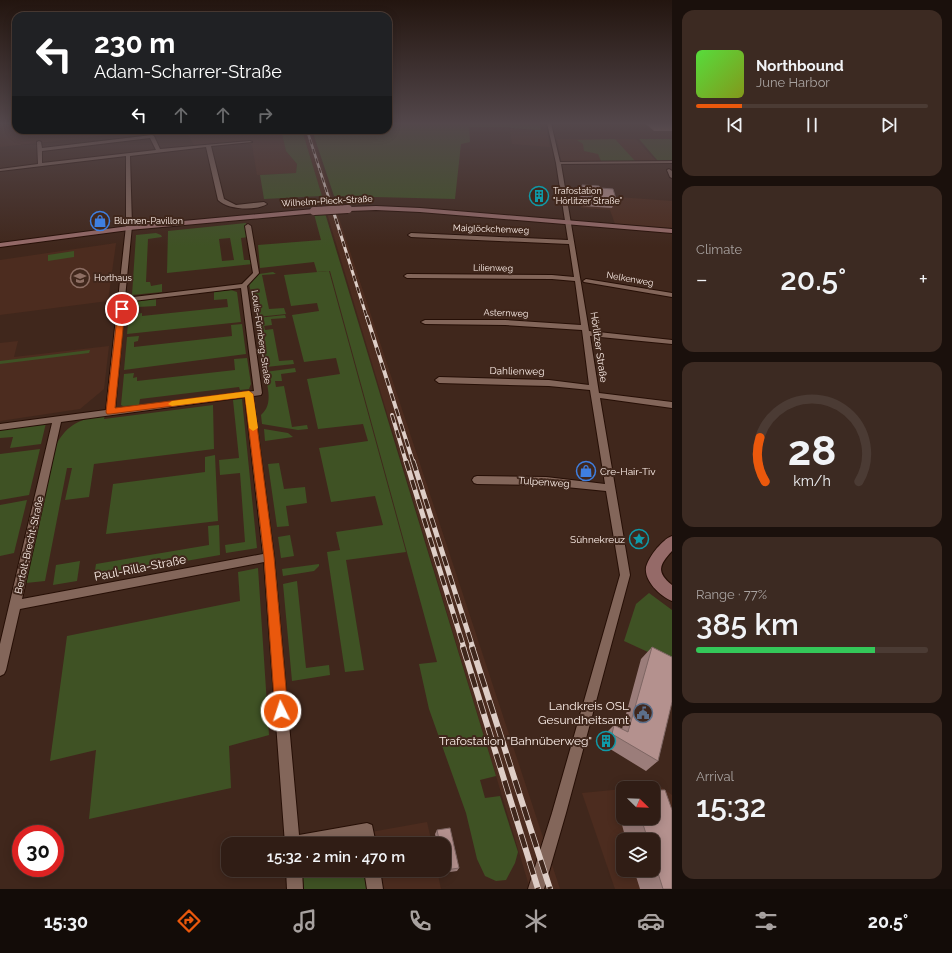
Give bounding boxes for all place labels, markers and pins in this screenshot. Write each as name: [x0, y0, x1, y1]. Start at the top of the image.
building icon: Trafostation "Hörlitzer Straße": [528, 185, 550, 207]
place label: Trafostation "Hörlitzer Straße": [553, 186, 622, 206]
shop icon: Blumen-Pavillon: [89, 210, 111, 232]
place label: Blumen-Pavillon: [114, 216, 183, 226]
school or university icon: Horthaus: [69, 267, 91, 289]
place label: Horthaus: [94, 273, 133, 283]
pin: [105, 292, 139, 326]
shop icon: Cre-Hair-Tiv: [575, 460, 597, 482]
place label: Cre-Hair-Tiv: [600, 466, 656, 477]
place icon: Sühnekreuz: [628, 528, 650, 550]
place label: Sühnekreuz: [570, 534, 625, 545]
place label: Landkreis OSL Gesundheitsamt: [538, 699, 629, 727]
public building icon: Landkreis OSL Gesundheitsamt: [632, 702, 654, 724]
building icon: Trafostation "Bahnüberweg": [595, 730, 617, 752]
place label: Trafostation "Bahnüberweg": [439, 734, 592, 748]

